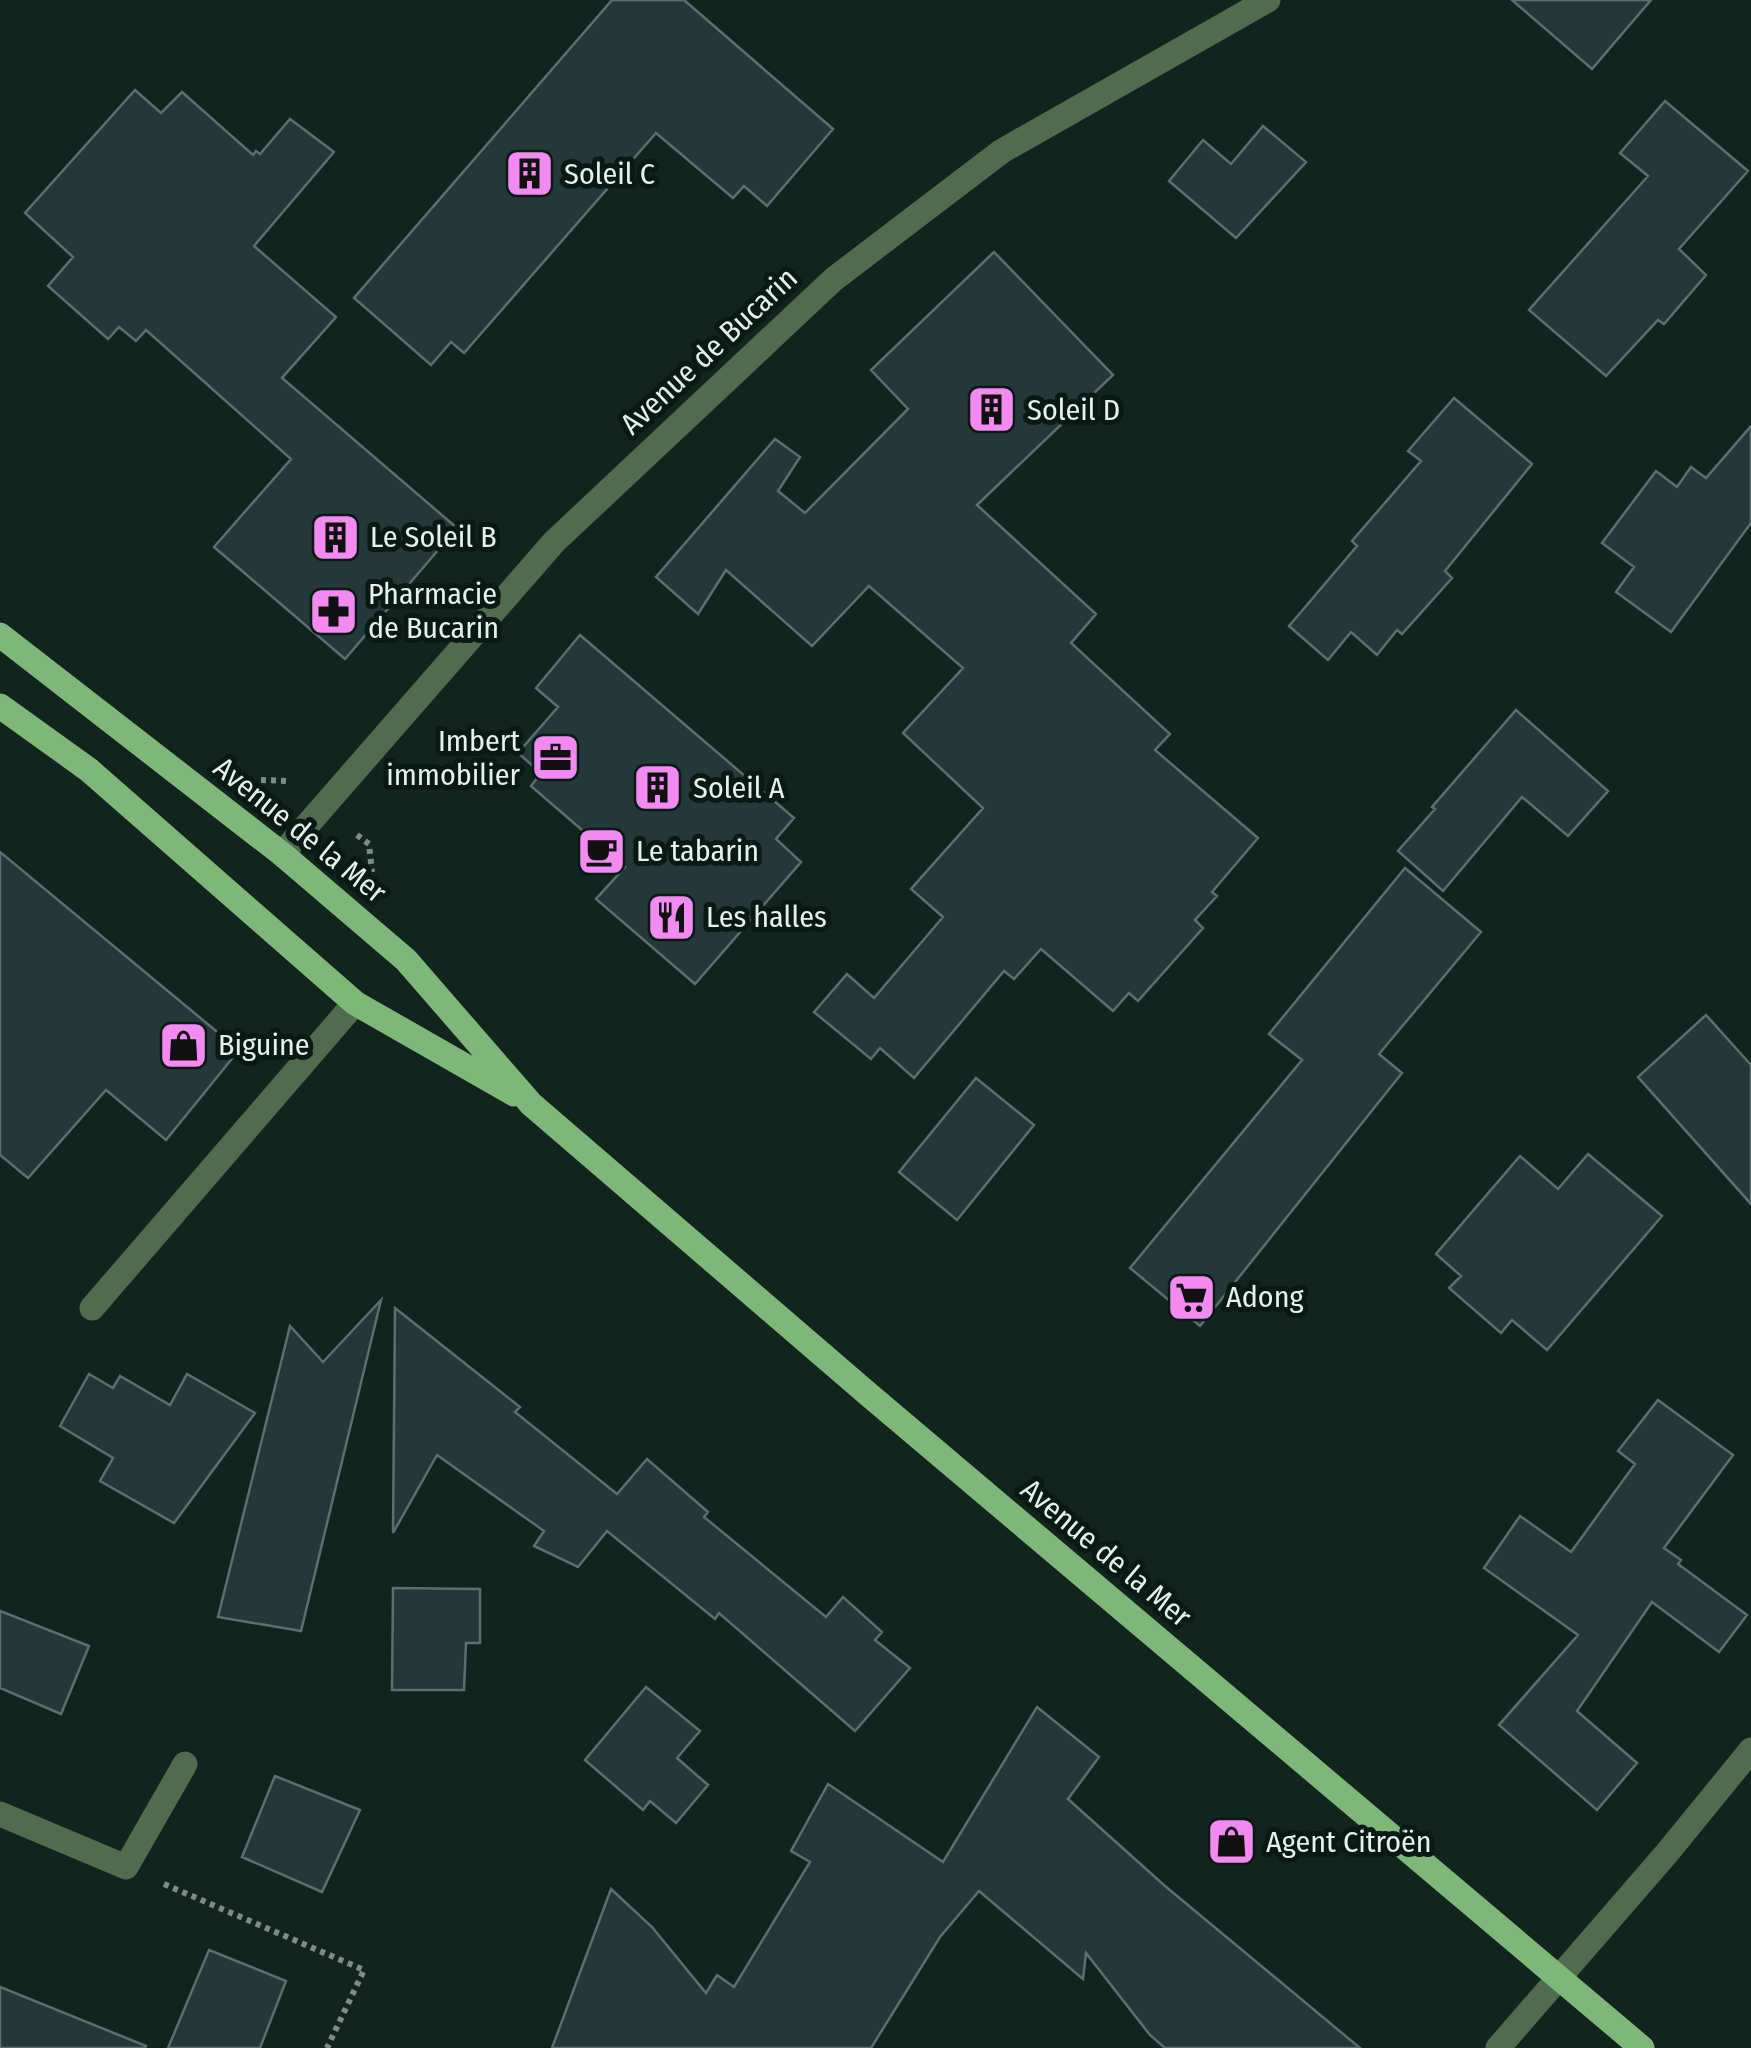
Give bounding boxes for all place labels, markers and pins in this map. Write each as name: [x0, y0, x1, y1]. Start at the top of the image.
building icon: Soleil C: [503, 148, 555, 200]
place label: Soleil C: [564, 156, 655, 192]
building icon: Soleil D: [966, 384, 1018, 436]
place label: Soleil D: [1027, 392, 1120, 428]
building icon: Le Soleil B: [309, 511, 361, 563]
place label: Le Soleil B: [370, 519, 497, 555]
place label: Pharmacie de Bucarin: [368, 576, 499, 646]
pharmacy icon: Pharmacie de Bucarin: [307, 585, 359, 637]
place label: Imbert immobilier: [386, 723, 521, 793]
office icon: Imbert immobilier: [529, 732, 581, 784]
building icon: Soleil A: [632, 762, 684, 814]
place label: Soleil A: [693, 770, 785, 806]
cafe icon: Le tabarin: [575, 825, 627, 877]
place label: Le tabarin: [636, 833, 759, 869]
restaurant icon: Les halles: [645, 891, 697, 943]
place label: Les halles: [706, 899, 827, 935]
shop icon: Biguine: [157, 1019, 209, 1071]
place label: Biguine: [218, 1027, 310, 1063]
supermarket icon: Adong: [1165, 1271, 1217, 1323]
place label: Adong: [1226, 1279, 1304, 1315]
shop icon: Agent Citroën: [1205, 1816, 1257, 1868]
place label: Agent Citroën: [1266, 1824, 1432, 1860]

